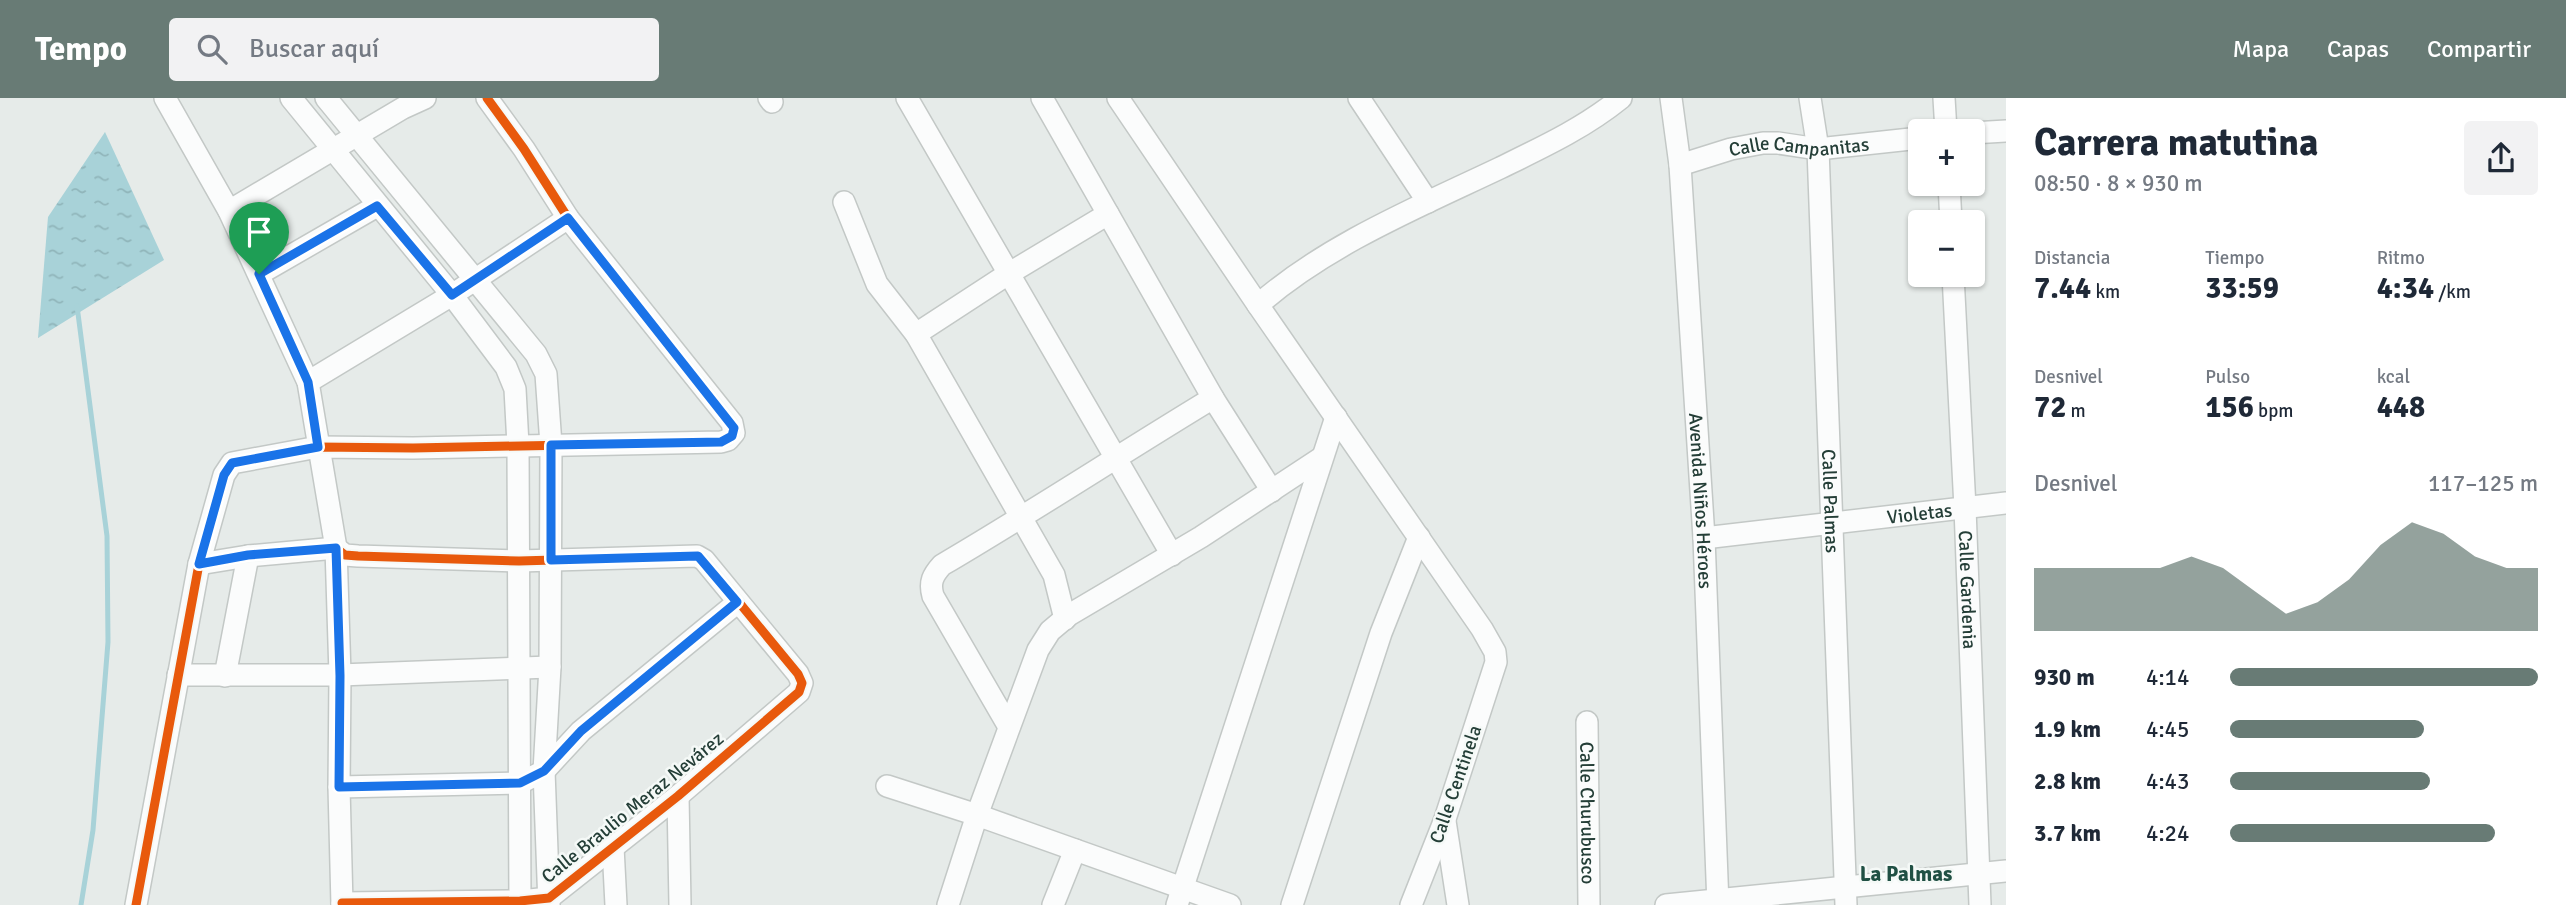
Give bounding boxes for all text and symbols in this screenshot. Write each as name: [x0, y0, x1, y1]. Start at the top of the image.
search box: [169, 18, 659, 81]
text: Tempo: [35, 29, 127, 70]
icon: search: [193, 30, 231, 68]
text: Buscar aquí: [249, 33, 379, 65]
text: Mapa: [2233, 34, 2289, 64]
text: Capas: [2327, 34, 2389, 64]
text: Compartir: [2427, 34, 2531, 64]
map controls: [1908, 119, 1985, 287]
button: +: [1908, 119, 1985, 196]
text: Carrera matutina: [2034, 119, 2319, 166]
button: share: [2464, 121, 2538, 195]
street label: Calle Campanitas: [1727, 131, 1870, 162]
text: 08:50 · 8 × 930 m: [2034, 169, 2203, 198]
pin: [229, 202, 289, 274]
button: −: [1908, 210, 1985, 287]
icon: arrive: [240, 213, 278, 251]
text: Distancia: [2034, 246, 2110, 270]
text: Tiempo: [2205, 246, 2264, 270]
text: Ritmo: [2377, 246, 2425, 270]
text: 7.44: [2034, 270, 2091, 307]
text: 33:59: [2205, 270, 2279, 307]
text: 4:34: [2377, 270, 2434, 307]
text: km: [2091, 280, 2120, 304]
text: /km: [2434, 280, 2471, 304]
text: Desnivel: [2034, 365, 2103, 389]
text: Pulso: [2205, 365, 2250, 389]
text: kcal: [2377, 365, 2410, 389]
text: 72: [2034, 389, 2066, 426]
text: 156: [2205, 389, 2254, 426]
text: 448: [2377, 389, 2425, 426]
text: m: [2066, 399, 2086, 423]
text: bpm: [2254, 399, 2293, 423]
street label: Avenida Niños Héroes: [1683, 412, 1717, 589]
street label: Calle Palmas: [1816, 449, 1844, 554]
text: Desnivel: [2034, 469, 2117, 498]
text: 117–125 m: [2428, 469, 2538, 498]
street label: Violetas: [1886, 498, 1954, 530]
street label: Calle Gardenia: [1953, 530, 1981, 650]
text: 930 m: [2034, 663, 2095, 692]
text: 4:14: [2146, 663, 2189, 692]
text: 1.9 km: [2034, 715, 2101, 744]
text: 4:45: [2146, 715, 2189, 744]
street label: Calle Centinela: [1424, 722, 1487, 847]
street label: Calle Braulio Meraz Nevárez: [537, 727, 729, 889]
street label: Calle Churubusco: [1574, 742, 1600, 885]
text: 2.8 km: [2034, 767, 2101, 796]
text: 4:43: [2146, 767, 2189, 796]
text: 3.7 km: [2034, 819, 2101, 848]
text: 4:24: [2146, 819, 2189, 848]
district label: La Palmas: [1860, 861, 1952, 887]

